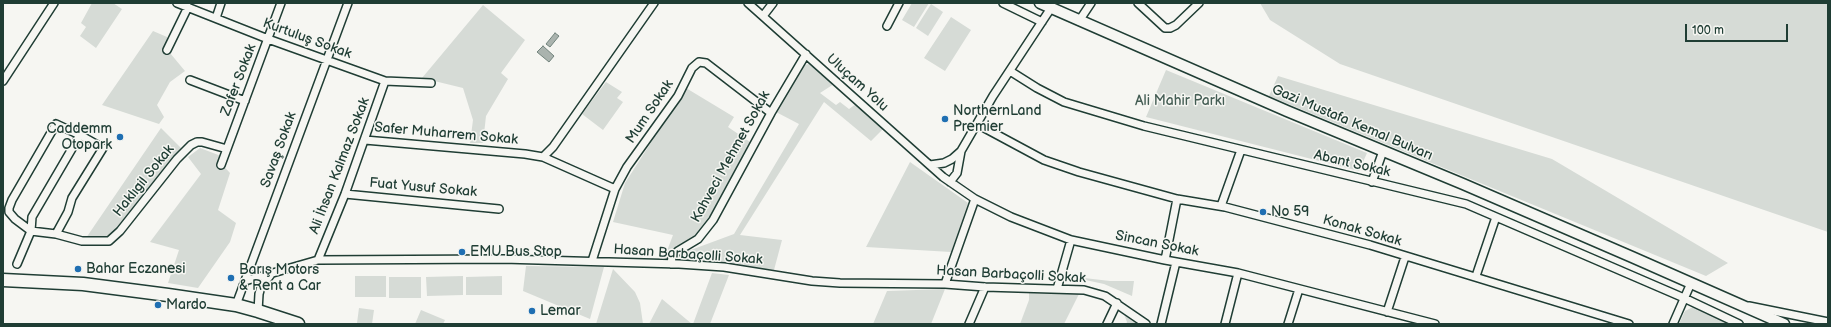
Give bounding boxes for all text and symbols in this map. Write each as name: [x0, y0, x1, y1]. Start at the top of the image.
street label: Kurtuluş Sokak: [260, 15, 354, 63]
scale bar: [1687, 16, 1790, 42]
text: 100 m: [1692, 23, 1724, 38]
street label: Zafer Sokak: [218, 42, 260, 118]
street label: Uluçam Yolu: [822, 51, 892, 115]
street label: Mum Sokak: [623, 77, 677, 147]
street label: Gazi Mustafa Kemal Bulvarı: [1269, 81, 1435, 165]
street label: Kahveci Mehmet Sokak: [688, 88, 774, 226]
park label: Ali Mahir Parkı: [1135, 93, 1225, 109]
street label: Ali İhsan Kalmaz Sokak: [306, 95, 374, 237]
place label: NorthernLand Premier: [953, 103, 1041, 136]
street label: Savaş Sokak: [258, 110, 300, 190]
marker: NorthernLand Premier: [940, 114, 950, 124]
street label: Safer Muharrem Sokak: [373, 119, 519, 149]
place label: Caddemm Otopark: [47, 121, 112, 154]
marker: Caddemm Otopark: [115, 132, 125, 142]
street label: Haklıgil Sokak: [110, 142, 178, 220]
street label: Abant Sokak: [1312, 147, 1392, 181]
street label: Fuat Yusuf Sokak: [369, 175, 477, 201]
place label: No 59: [1271, 204, 1309, 220]
marker: No 59: [1258, 207, 1268, 217]
street label: Konak Sokak: [1321, 212, 1403, 250]
street label: Sincan Sokak: [1114, 228, 1200, 260]
street label: Hasan Barbaçolli Sokak: [613, 241, 763, 269]
place label: EMU Bus Stop: [470, 244, 562, 260]
marker: EMU Bus Stop: [457, 247, 467, 257]
place label: Bahar Eczanesi: [86, 261, 186, 277]
place label: Barış Motors & Rent a Car: [239, 262, 321, 294]
street label: Hasan Barbaçolli Sokak: [936, 263, 1086, 287]
marker: Bahar Eczanesi: [73, 264, 83, 274]
marker: Barış Motors & Rent a Car: [226, 273, 236, 283]
place label: Mardo: [166, 297, 207, 313]
marker: Mardo: [153, 300, 163, 310]
place label: Lemar: [540, 303, 580, 319]
marker: Lemar: [527, 306, 537, 316]

